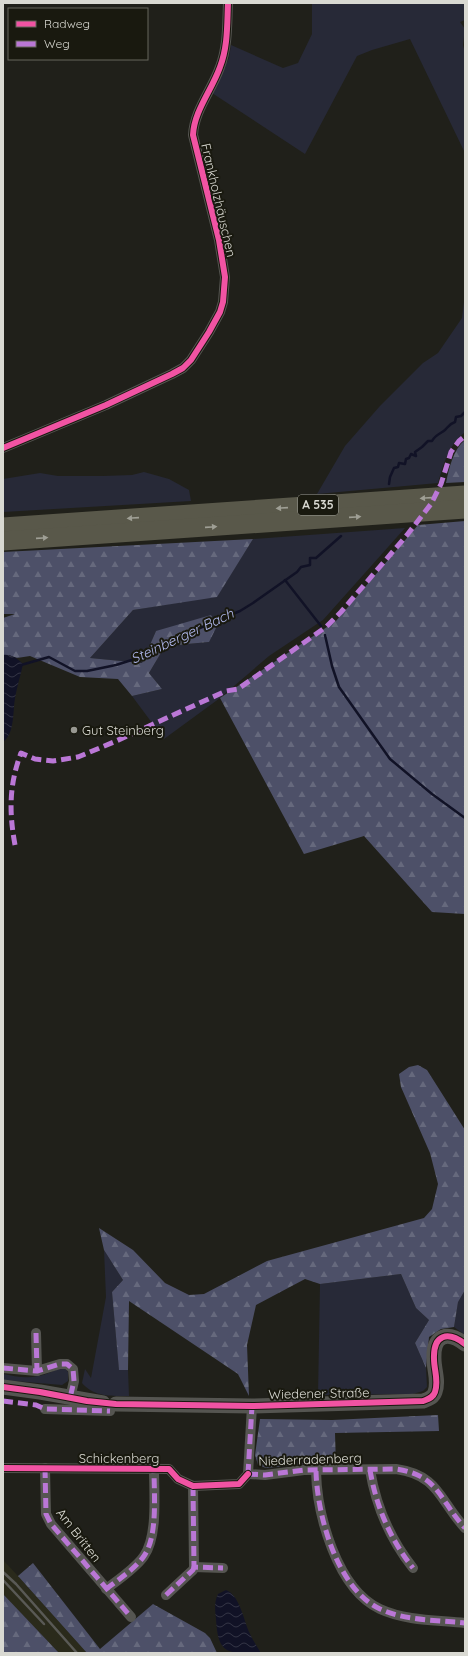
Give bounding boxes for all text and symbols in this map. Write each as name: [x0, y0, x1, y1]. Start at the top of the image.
legend: [8, 8, 148, 60]
text: Radweg: [44, 16, 90, 31]
text: Weg: [44, 36, 70, 51]
street label: Frankholzhäuschen: [198, 141, 240, 259]
one-way arrow: [420, 494, 432, 501]
road number: A 535: [298, 495, 338, 515]
one-way arrow: [276, 504, 288, 511]
one-way arrow: [349, 513, 361, 520]
one-way arrow: [126, 515, 139, 521]
one-way arrow: [205, 524, 217, 531]
one-way arrow: [36, 535, 48, 542]
water label: Steinberger Bach: [128, 604, 237, 668]
place label: Gut Steinberg: [82, 722, 164, 738]
marker: Gut Steinberg: [69, 725, 79, 735]
street label: Wiedener Straße: [268, 1384, 370, 1402]
street label: Niederradenberg: [258, 1449, 362, 1469]
street label: Schickenberg: [79, 1450, 159, 1466]
street label: Am Britten: [53, 1505, 105, 1565]

